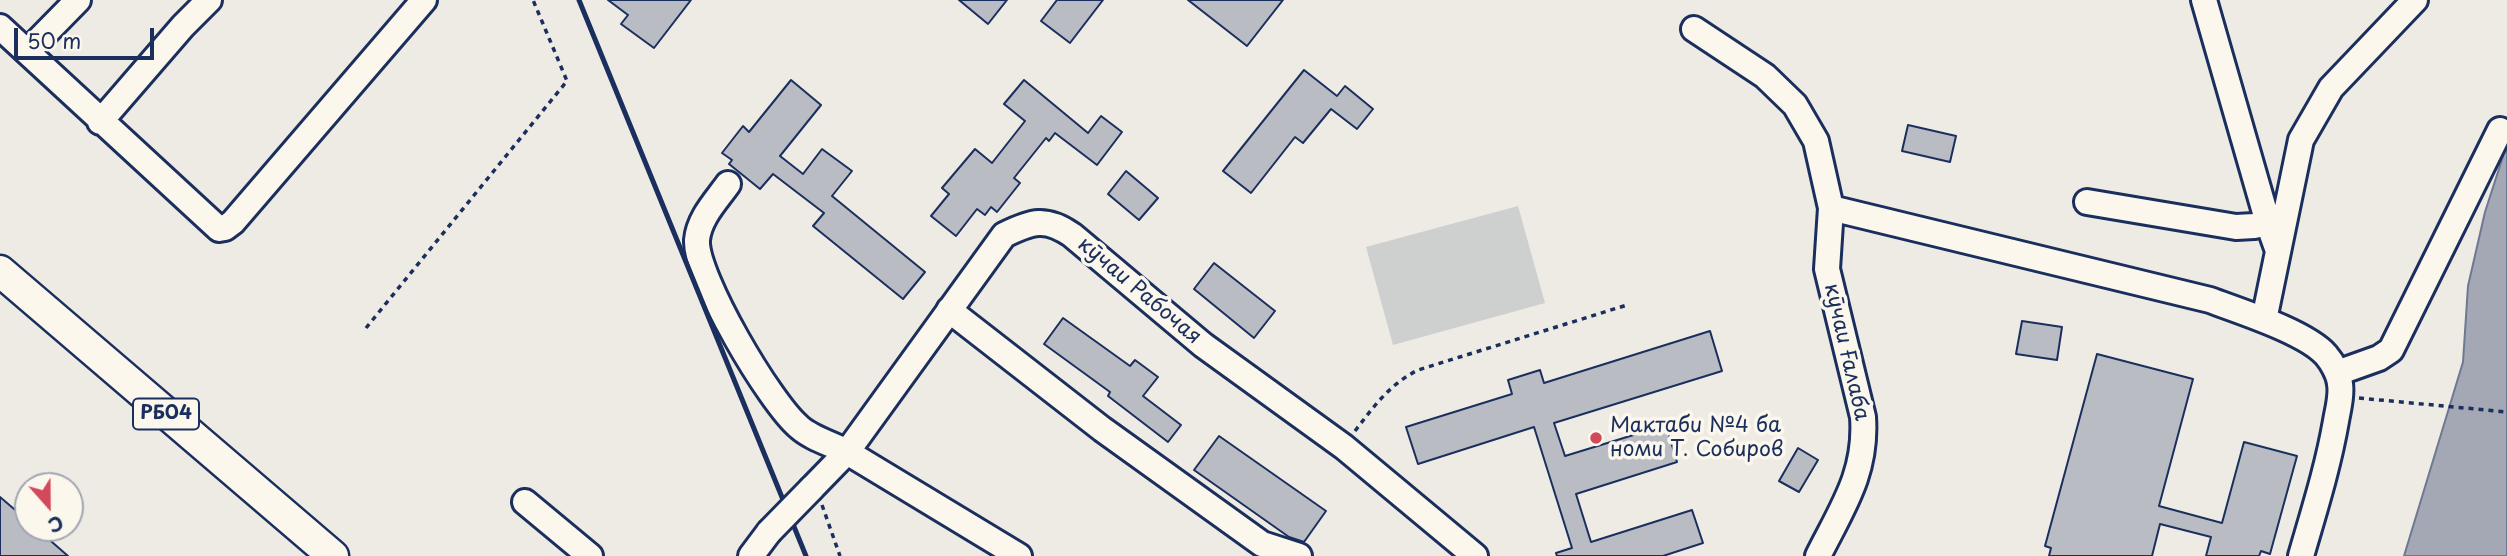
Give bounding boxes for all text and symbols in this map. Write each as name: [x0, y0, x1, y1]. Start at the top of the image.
scale bar: [18, 14, 158, 58]
text: 50 m: [27, 24, 81, 56]
street label: кӯчаи Рабочая: [1072, 232, 1206, 350]
street label: кӯчаи Ғалаба: [1818, 281, 1874, 423]
road number: РБ04: [133, 398, 199, 430]
place label: Мактаби №4 ба номи Т. Собиров: [1610, 413, 1783, 463]
marker: Мактаби №4 ба номи Т. Собиров: [1588, 430, 1604, 446]
north arrow: [14, 472, 84, 542]
text: С: [44, 509, 68, 540]

